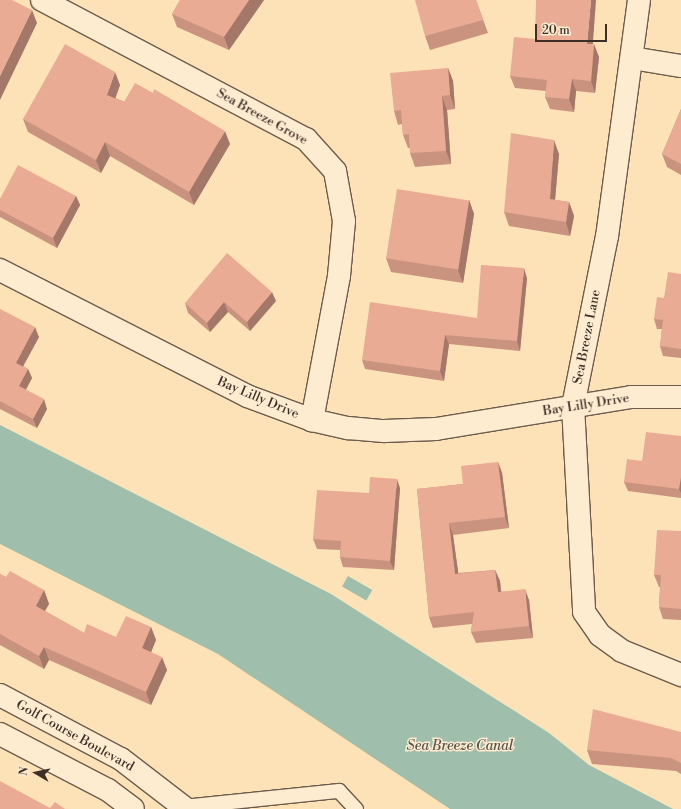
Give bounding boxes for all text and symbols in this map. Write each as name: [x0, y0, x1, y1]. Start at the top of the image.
scale bar: [537, 16, 609, 42]
text: 20 m: [542, 23, 570, 38]
street label: Sea Breeze Grove: [214, 86, 310, 148]
street label: Sea Breeze Lane: [570, 288, 604, 386]
street label: Bay Lilly Drive: [215, 374, 301, 422]
street label: Bay Lilly Drive: [542, 390, 630, 420]
street label: Golf Course Boulevard: [13, 697, 137, 775]
water label: Sea Breeze Canal: [407, 738, 513, 754]
north arrow: [16, 753, 56, 793]
text: N: [17, 766, 32, 777]

